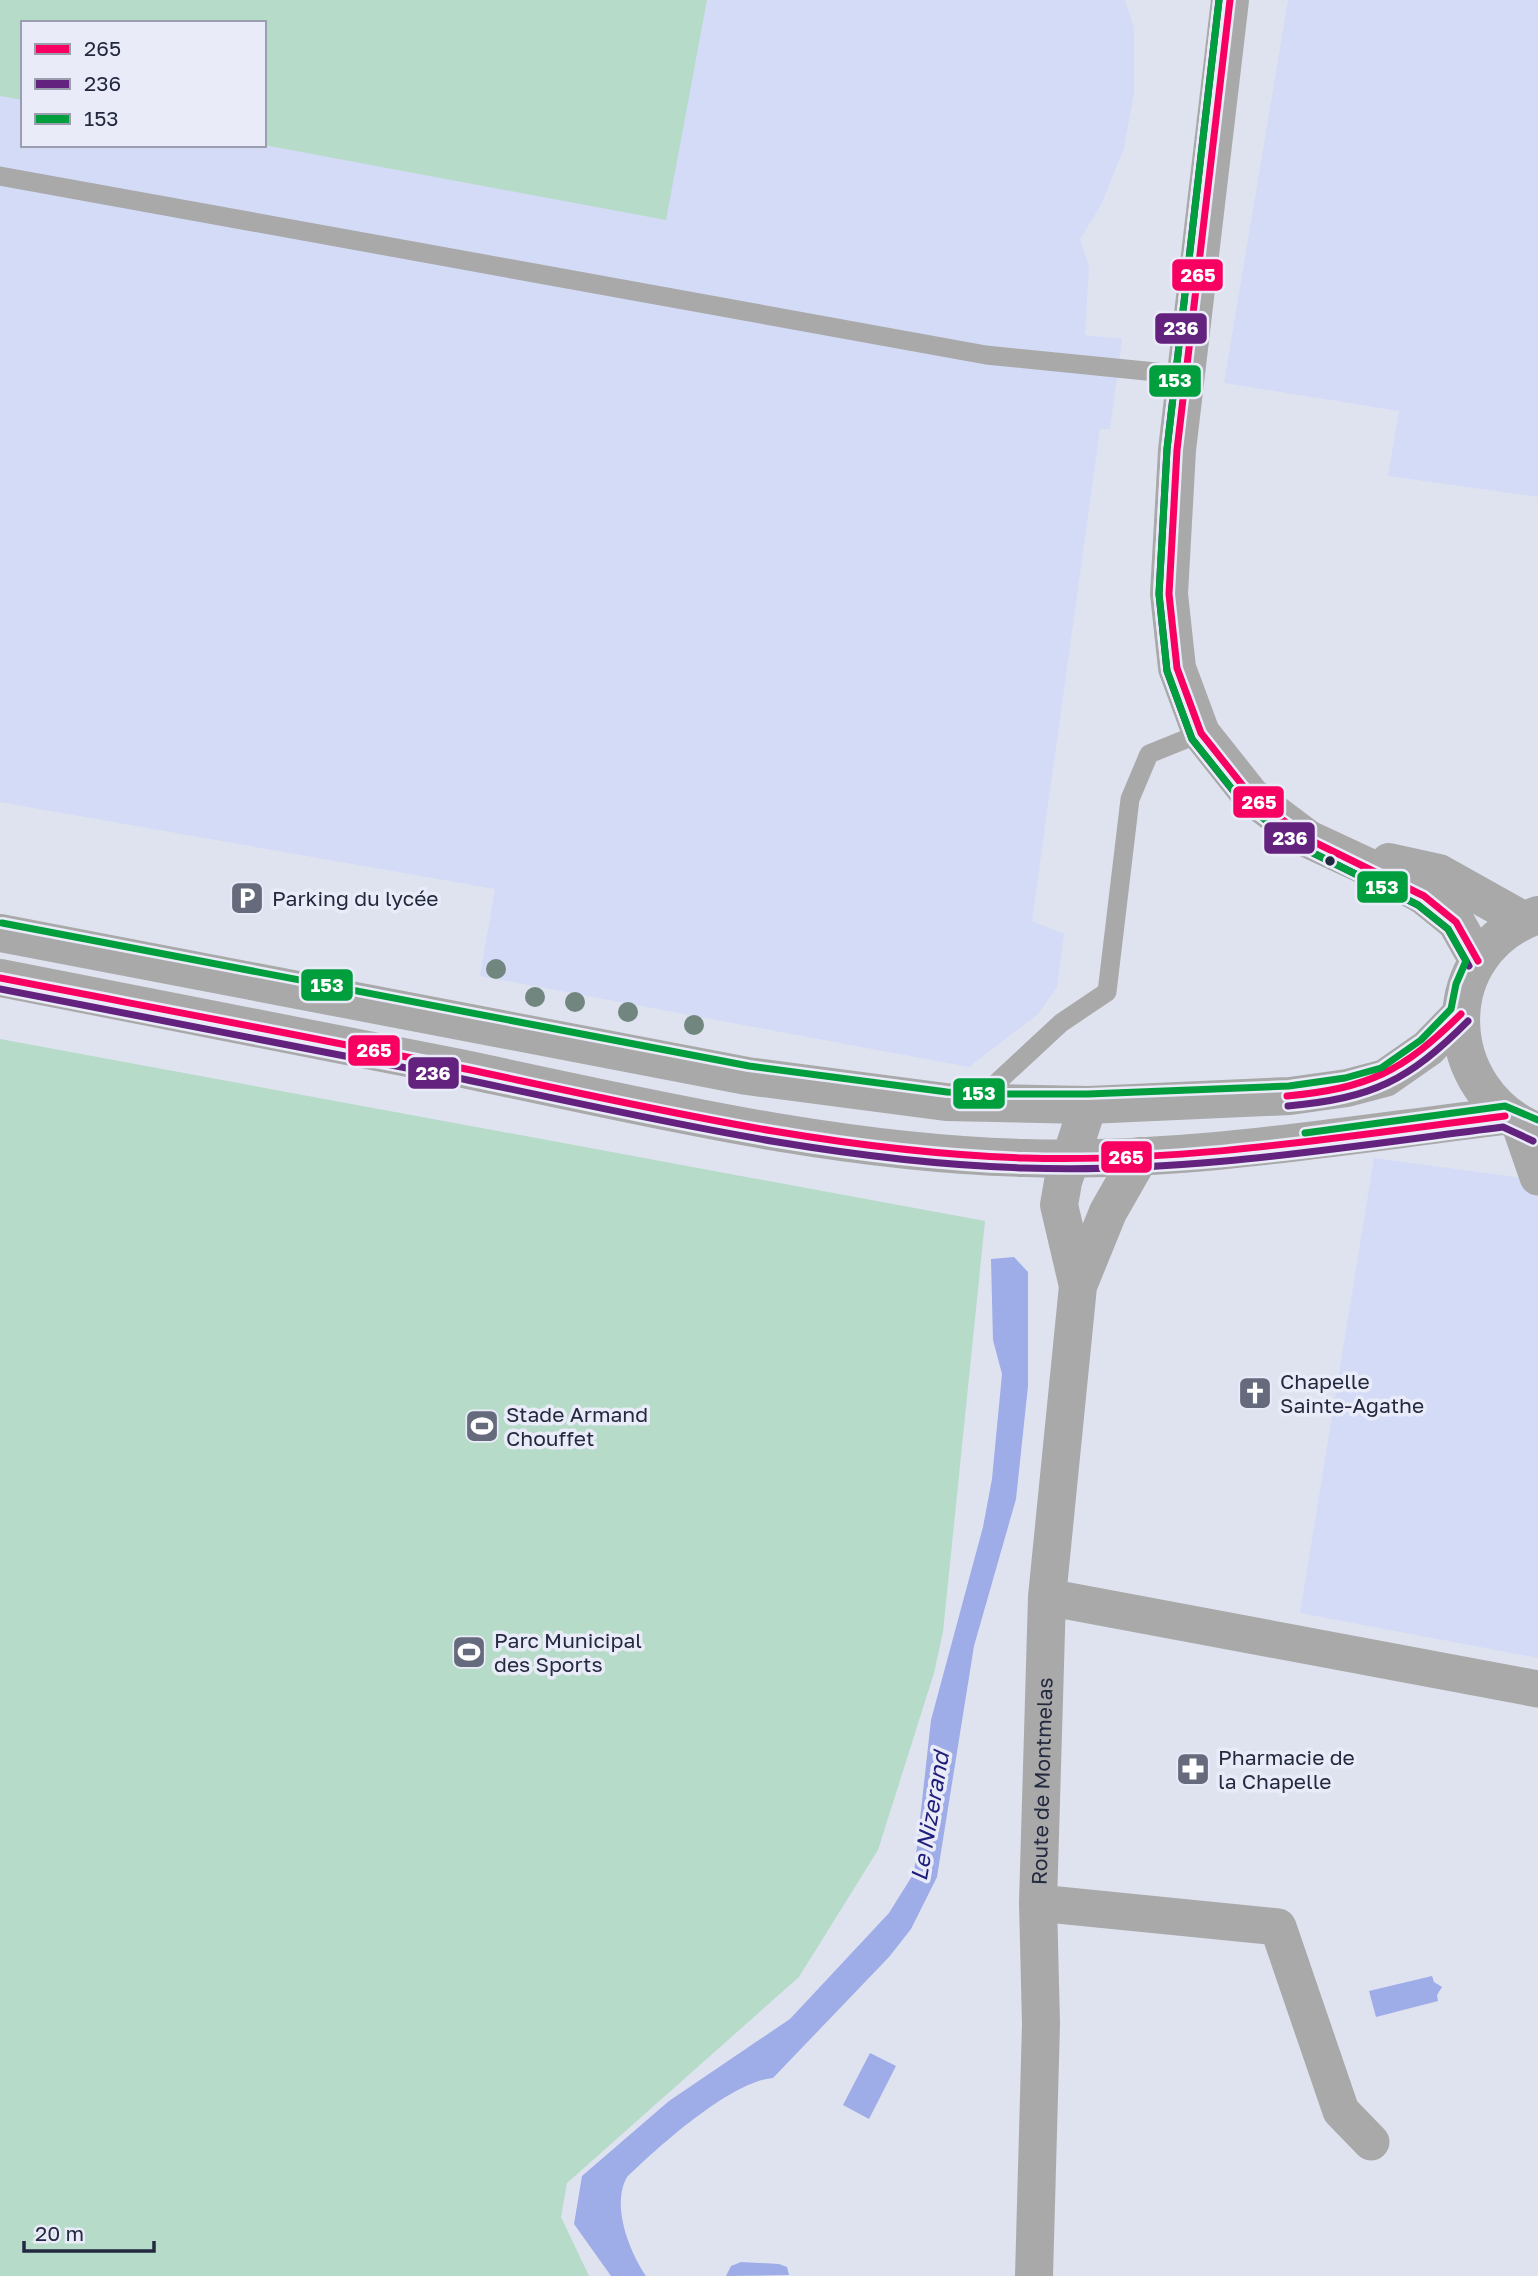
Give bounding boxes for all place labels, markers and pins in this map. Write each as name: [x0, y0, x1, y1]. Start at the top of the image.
unlabelled marker: [1323, 854, 1337, 868]
parking icon: Parking du lycée: [228, 879, 266, 917]
place label: Parking du lycée: [272, 885, 439, 911]
place label: Chapelle Sainte-Agathe: [1280, 1368, 1424, 1418]
church icon: Chapelle Sainte-Agathe: [1236, 1374, 1274, 1412]
place label: Stade Armand Chouffet: [506, 1401, 648, 1451]
sports icon: Stade Armand Chouffet: [463, 1407, 501, 1445]
place label: Parc Municipal des Sports: [494, 1627, 642, 1677]
sports icon: Parc Municipal des Sports: [450, 1633, 488, 1671]
place label: Pharmacie de la Chapelle: [1218, 1744, 1355, 1794]
pharmacy icon: Pharmacie de la Chapelle: [1174, 1750, 1212, 1788]

